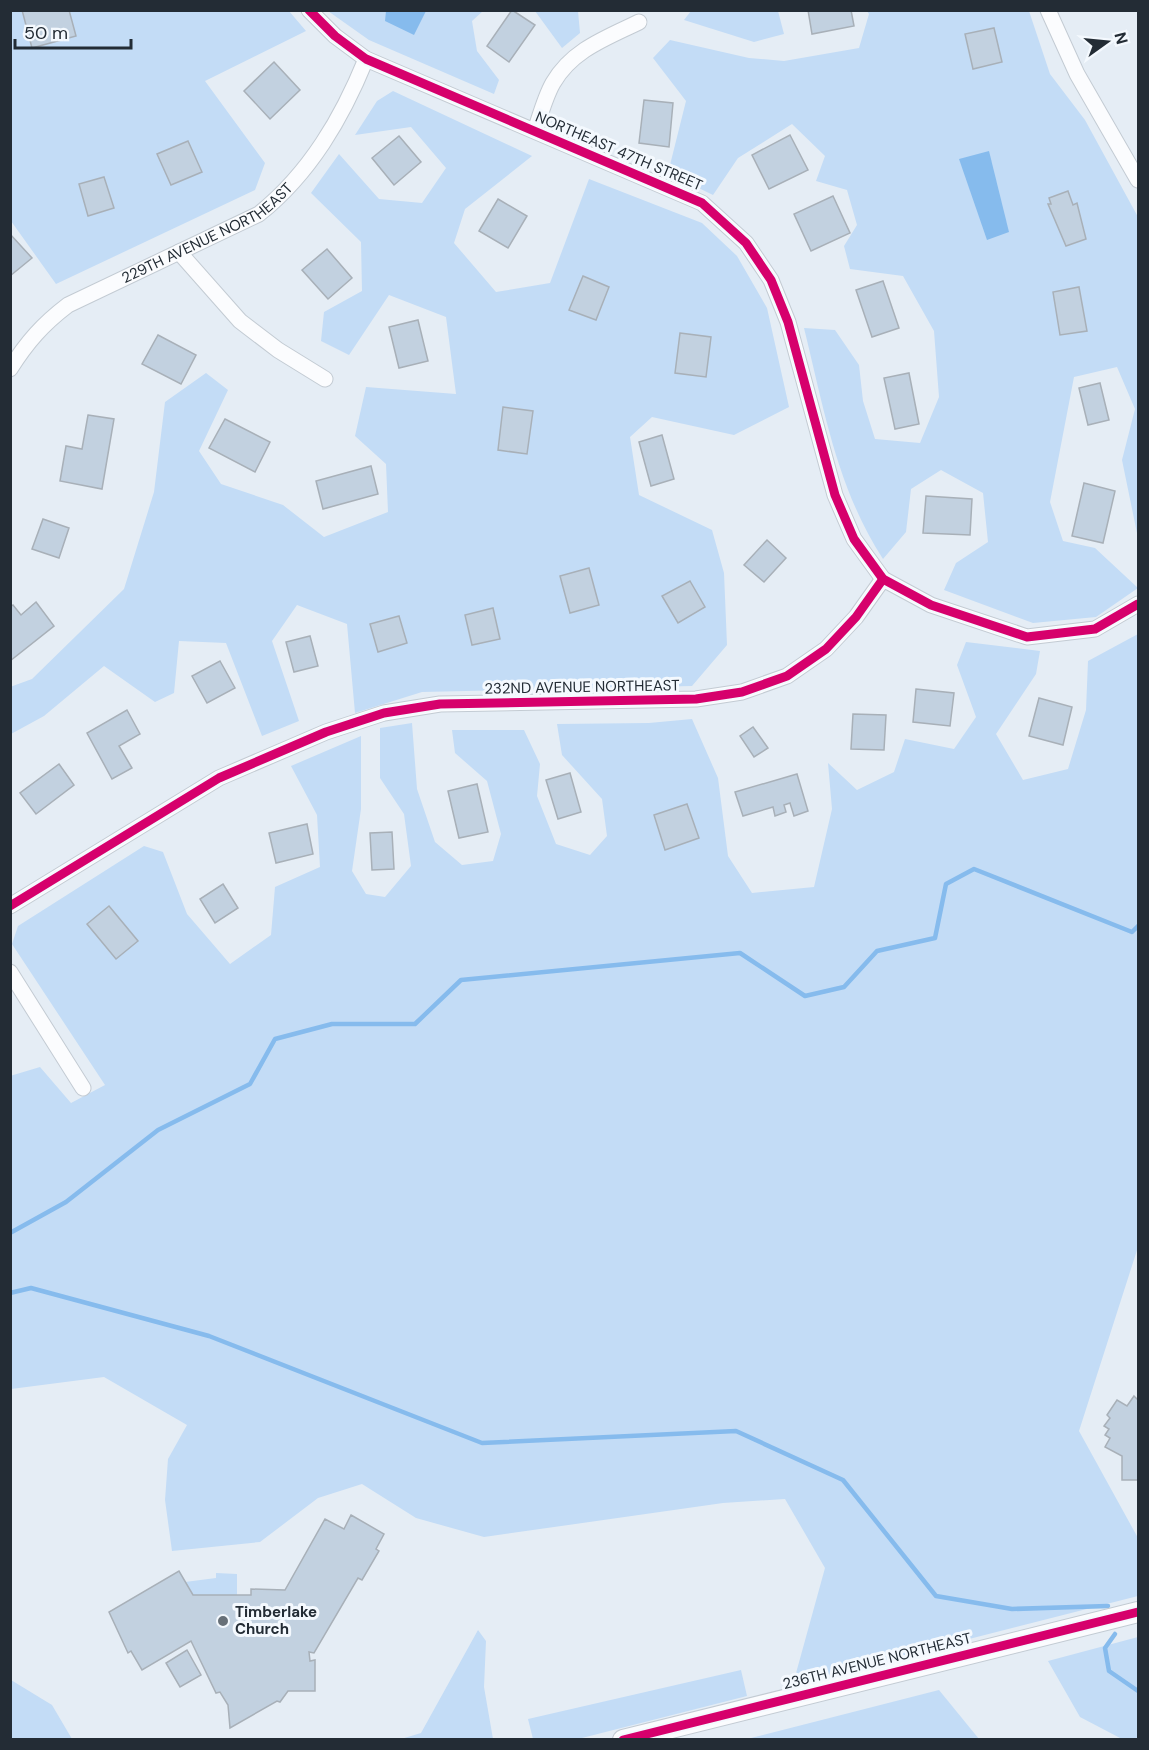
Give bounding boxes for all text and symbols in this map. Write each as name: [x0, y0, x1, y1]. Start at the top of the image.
scale bar: [15, 12, 130, 50]
north arrow: [1077, 12, 1137, 72]
text: 50 m: [24, 21, 68, 45]
text: N: [1109, 30, 1133, 47]
street label: NORTHEAST 47TH STREET: [532, 107, 706, 195]
street label: 229TH AVENUE NORTHEAST: [118, 178, 297, 288]
street label: 232ND AVENUE NORTHEAST: [484, 675, 680, 699]
place label: Timberlake Church: [235, 1602, 317, 1639]
marker: Timberlake Church: [216, 1614, 230, 1628]
street label: 236TH AVENUE NORTHEAST: [781, 1628, 973, 1694]

